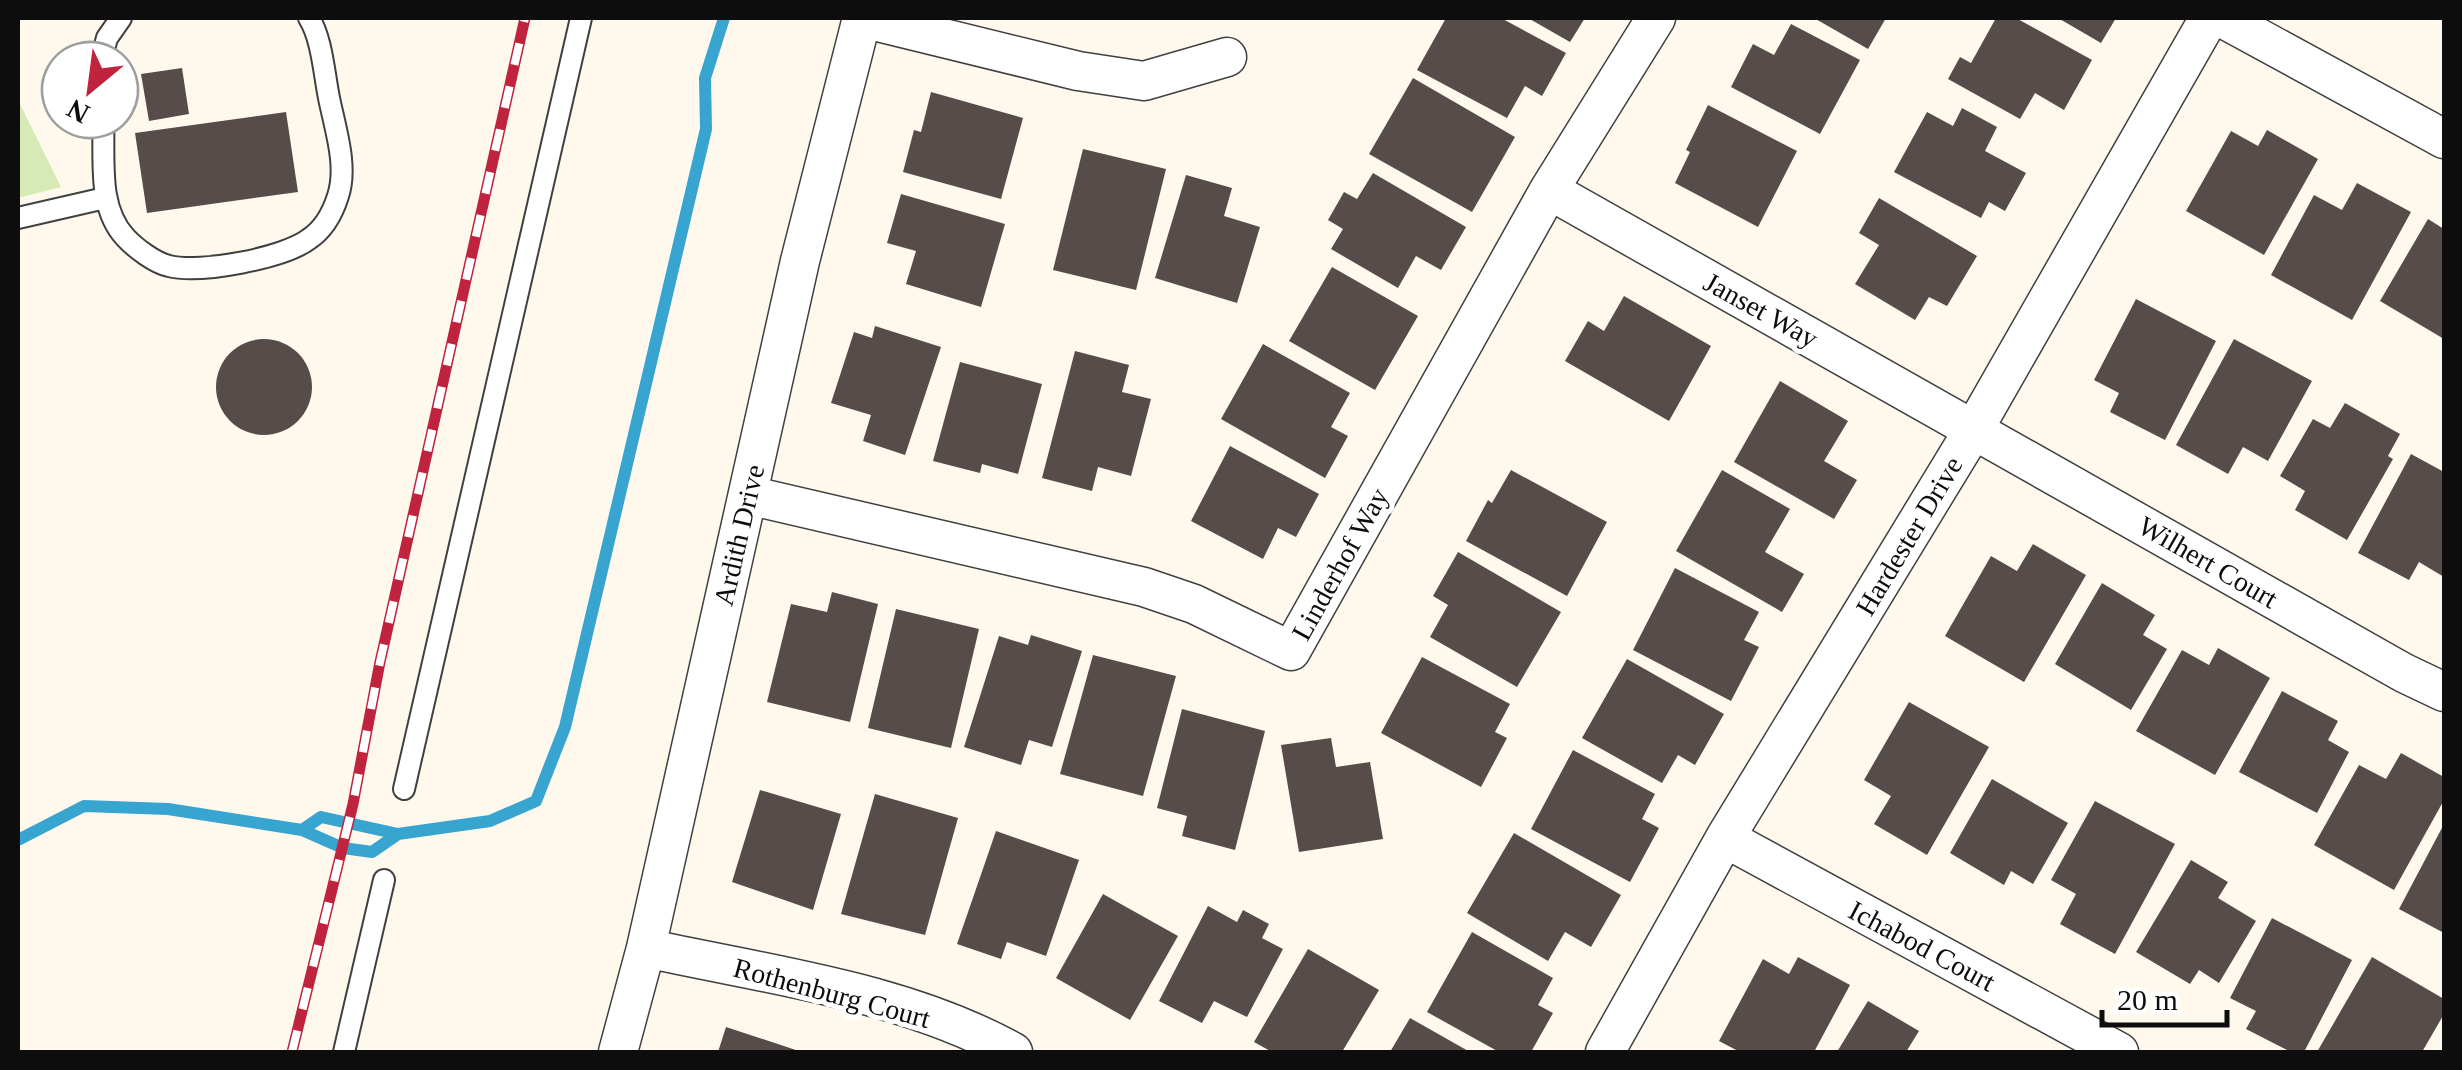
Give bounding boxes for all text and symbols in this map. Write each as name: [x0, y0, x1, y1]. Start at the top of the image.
north arrow: [40, 40, 140, 140]
text: N: [62, 93, 94, 130]
street label: Janset Way: [1699, 266, 1823, 354]
street label: Hardester Drive: [1849, 451, 1969, 621]
street label: Ardith Drive: [708, 461, 770, 609]
street label: Linderhof Way: [1285, 483, 1395, 645]
street label: Wilhert Court: [2133, 510, 2283, 614]
street label: Ichabod Court: [1844, 895, 2001, 998]
street label: Rothenburg Court: [730, 952, 934, 1034]
scale bar: [2102, 965, 2227, 1027]
text: 20 m: [2117, 983, 2178, 1016]

